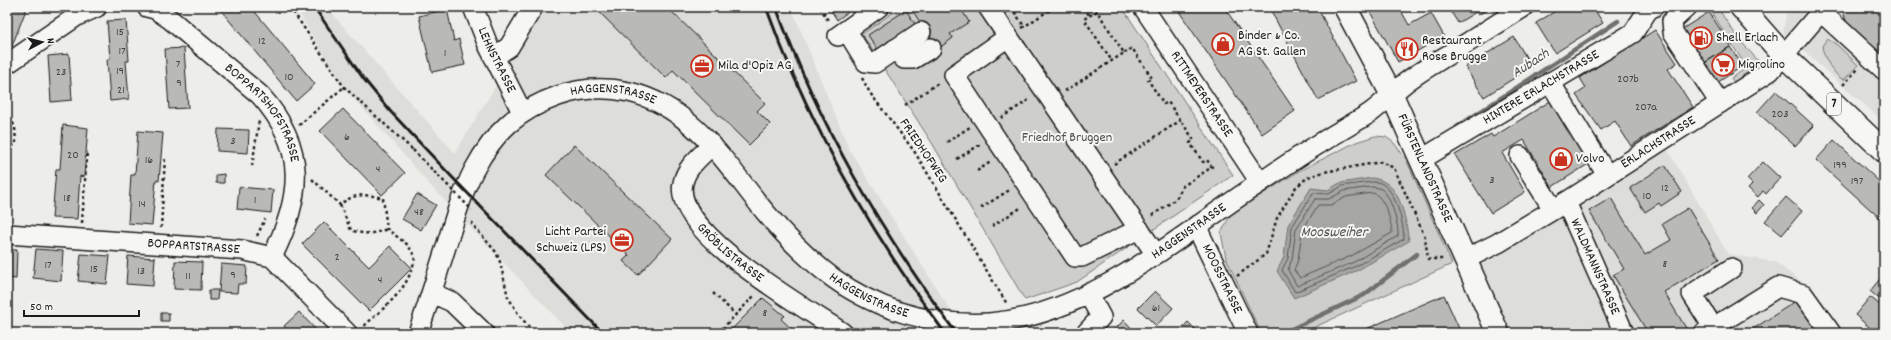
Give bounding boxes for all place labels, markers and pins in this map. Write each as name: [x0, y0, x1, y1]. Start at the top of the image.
fuel station icon: Shell Erlach: [1688, 25, 1714, 51]
place label: Binder & Co. AG St. Gallen: [1238, 26, 1306, 62]
place label: Shell Erlach: [1716, 28, 1778, 48]
shop icon: Binder & Co. AG St. Gallen: [1210, 31, 1236, 57]
place label: Restaurant Rose Brugge: [1422, 31, 1487, 67]
restaurant icon: Restaurant Rose Brugge: [1394, 36, 1420, 62]
supermarket icon: Migrolino: [1710, 52, 1736, 78]
office icon: Mila d'Opiz AG: [689, 53, 715, 79]
place label: Migrolino: [1738, 55, 1785, 75]
place label: Mila d'Opiz AG: [718, 56, 792, 76]
shop icon: Volvo: [1548, 146, 1574, 172]
place label: Volvo: [1576, 149, 1604, 169]
place label: Licht Partei Schweiz (LPS): [536, 222, 606, 258]
office icon: Licht Partei Schweiz (LPS): [609, 227, 635, 253]

